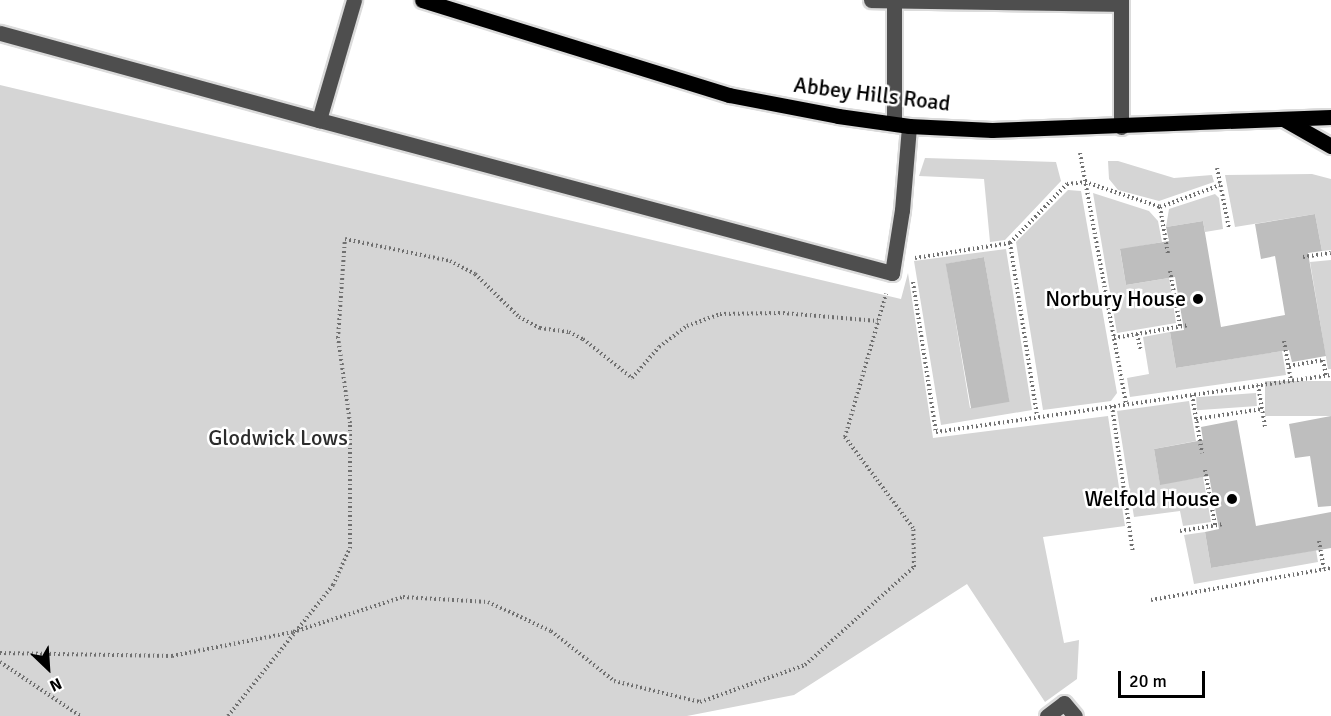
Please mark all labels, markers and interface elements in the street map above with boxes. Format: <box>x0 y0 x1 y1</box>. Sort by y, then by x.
street label: Abbey Hills Road <box>792 71 952 117</box>
place label: Norbury House <box>1045 286 1186 312</box>
marker: Norbury House <box>1191 292 1205 306</box>
park label: Glodwick Lows <box>208 425 348 451</box>
place label: Welfold House <box>1084 486 1220 512</box>
marker: Welfold House <box>1225 492 1239 506</box>
north arrow <box>18 638 78 698</box>
scale bar <box>1121 659 1208 697</box>
text: 20 m <box>1129 670 1167 692</box>
text: N <box>46 673 65 696</box>

